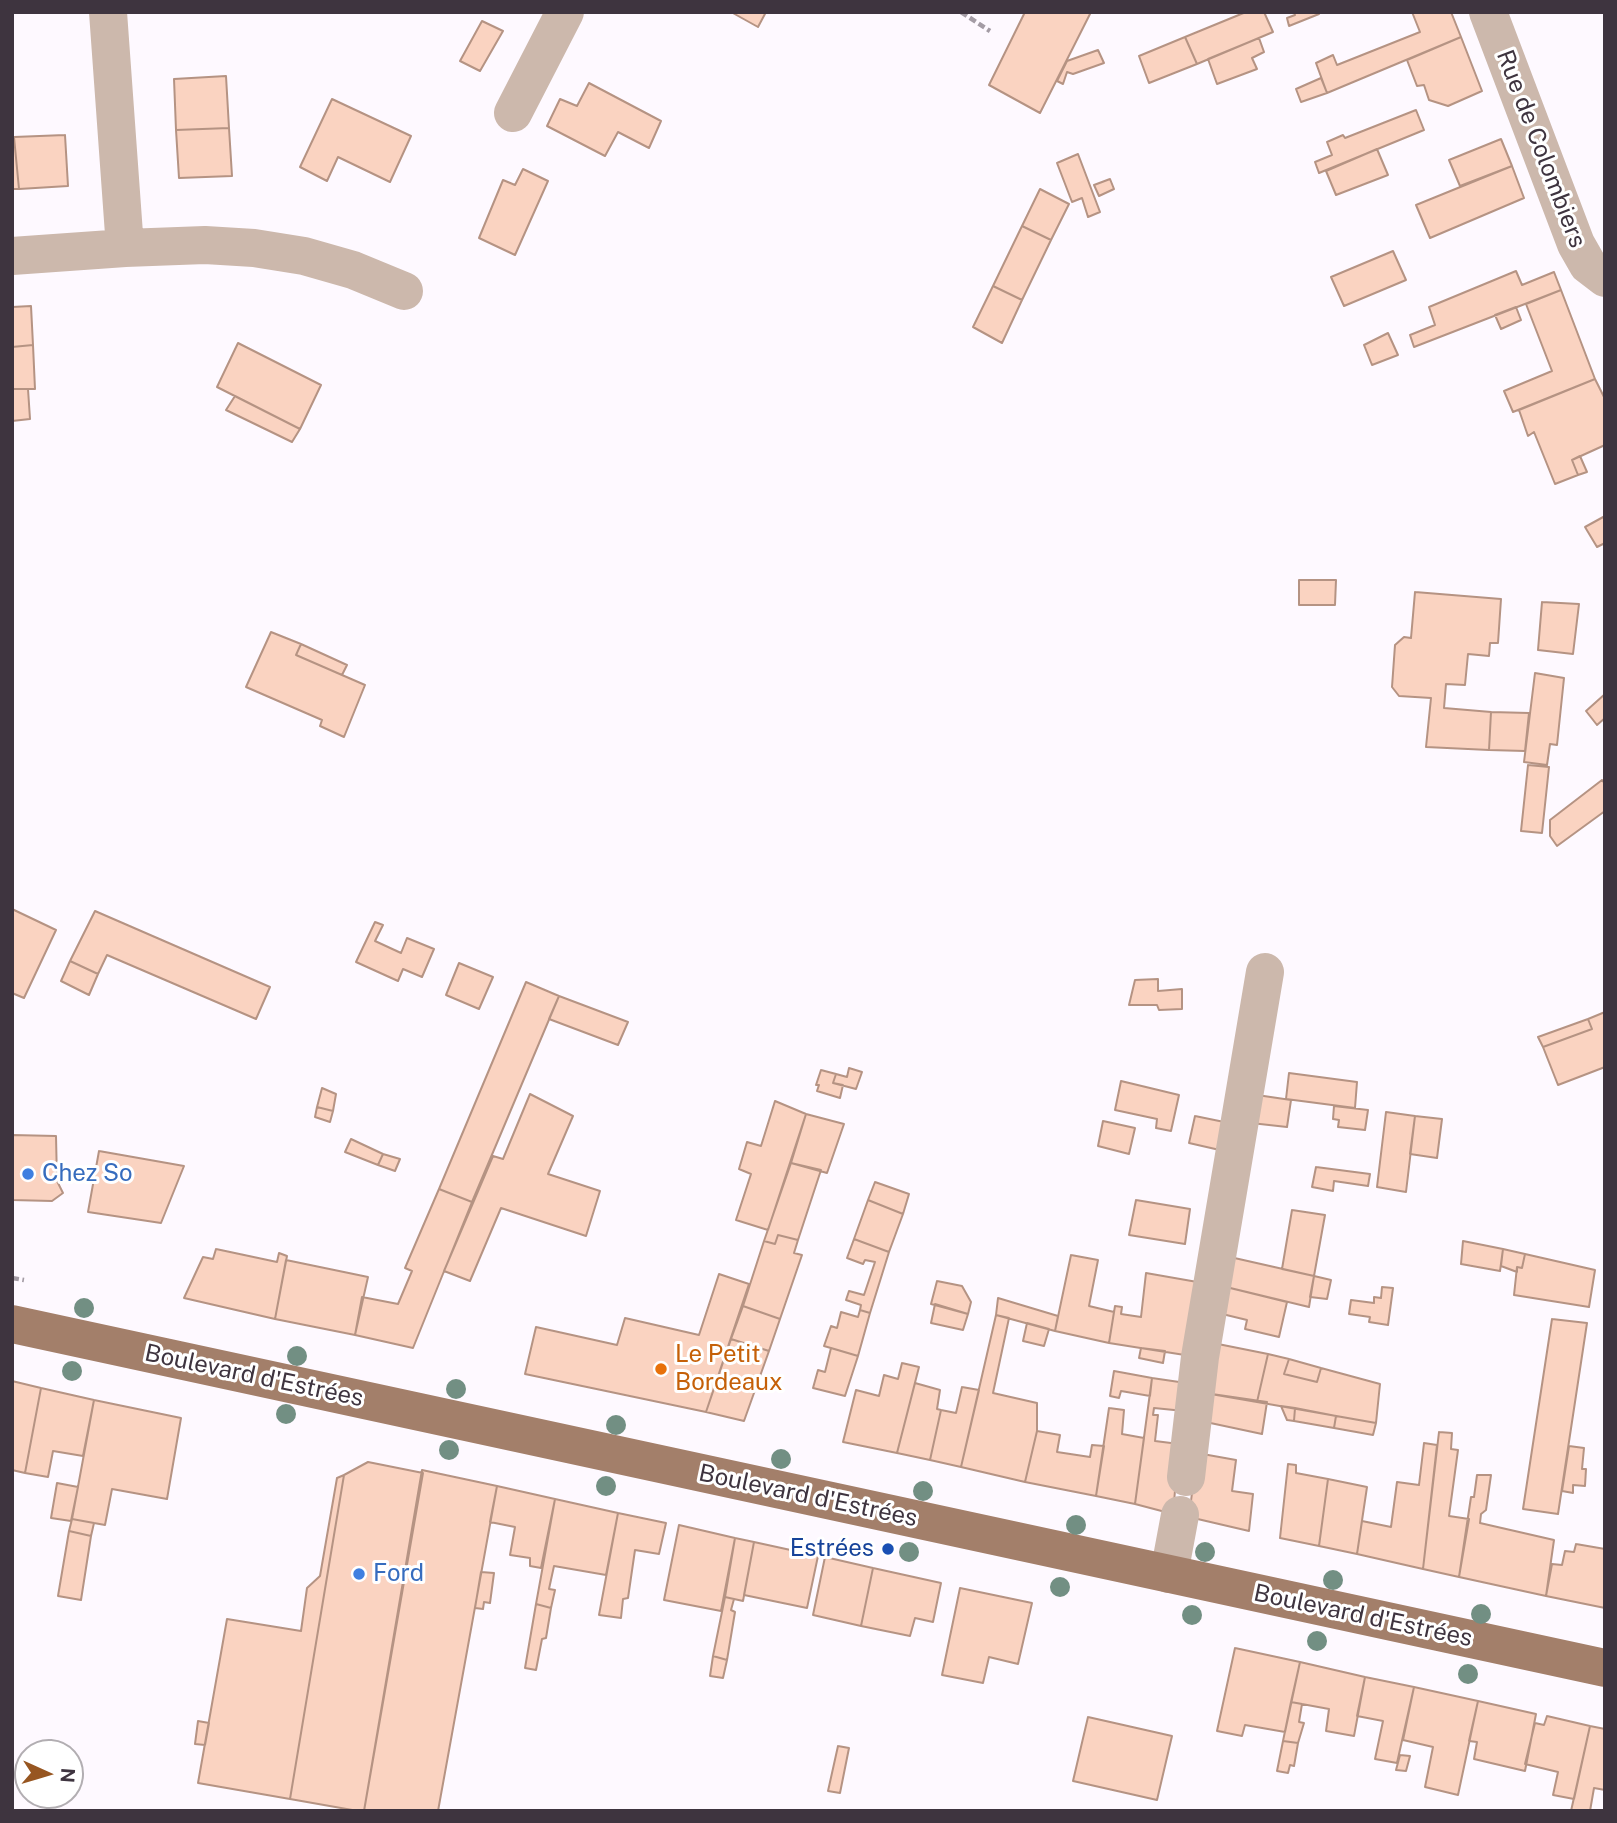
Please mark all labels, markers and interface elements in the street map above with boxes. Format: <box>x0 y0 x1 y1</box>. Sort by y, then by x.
street label: Rue de Colombiers <box>1490 46 1592 252</box>
place label: Chez So <box>42 1160 133 1188</box>
marker: Chez So <box>20 1166 36 1182</box>
street label: Boulevard d'Estrées <box>142 1339 366 1413</box>
place label: Le Petit Bordeaux <box>675 1341 782 1397</box>
marker: Le Petit Bordeaux <box>653 1361 669 1377</box>
street label: Boulevard d'Estrées <box>696 1459 920 1533</box>
place label: Estrées <box>790 1535 874 1563</box>
marker: Estrées <box>880 1541 896 1557</box>
place label: Ford <box>373 1560 424 1588</box>
marker: Ford <box>351 1566 367 1582</box>
street label: Boulevard d'Estrées <box>1251 1579 1475 1653</box>
north arrow <box>14 1739 84 1809</box>
text: N <box>56 1767 79 1783</box>

